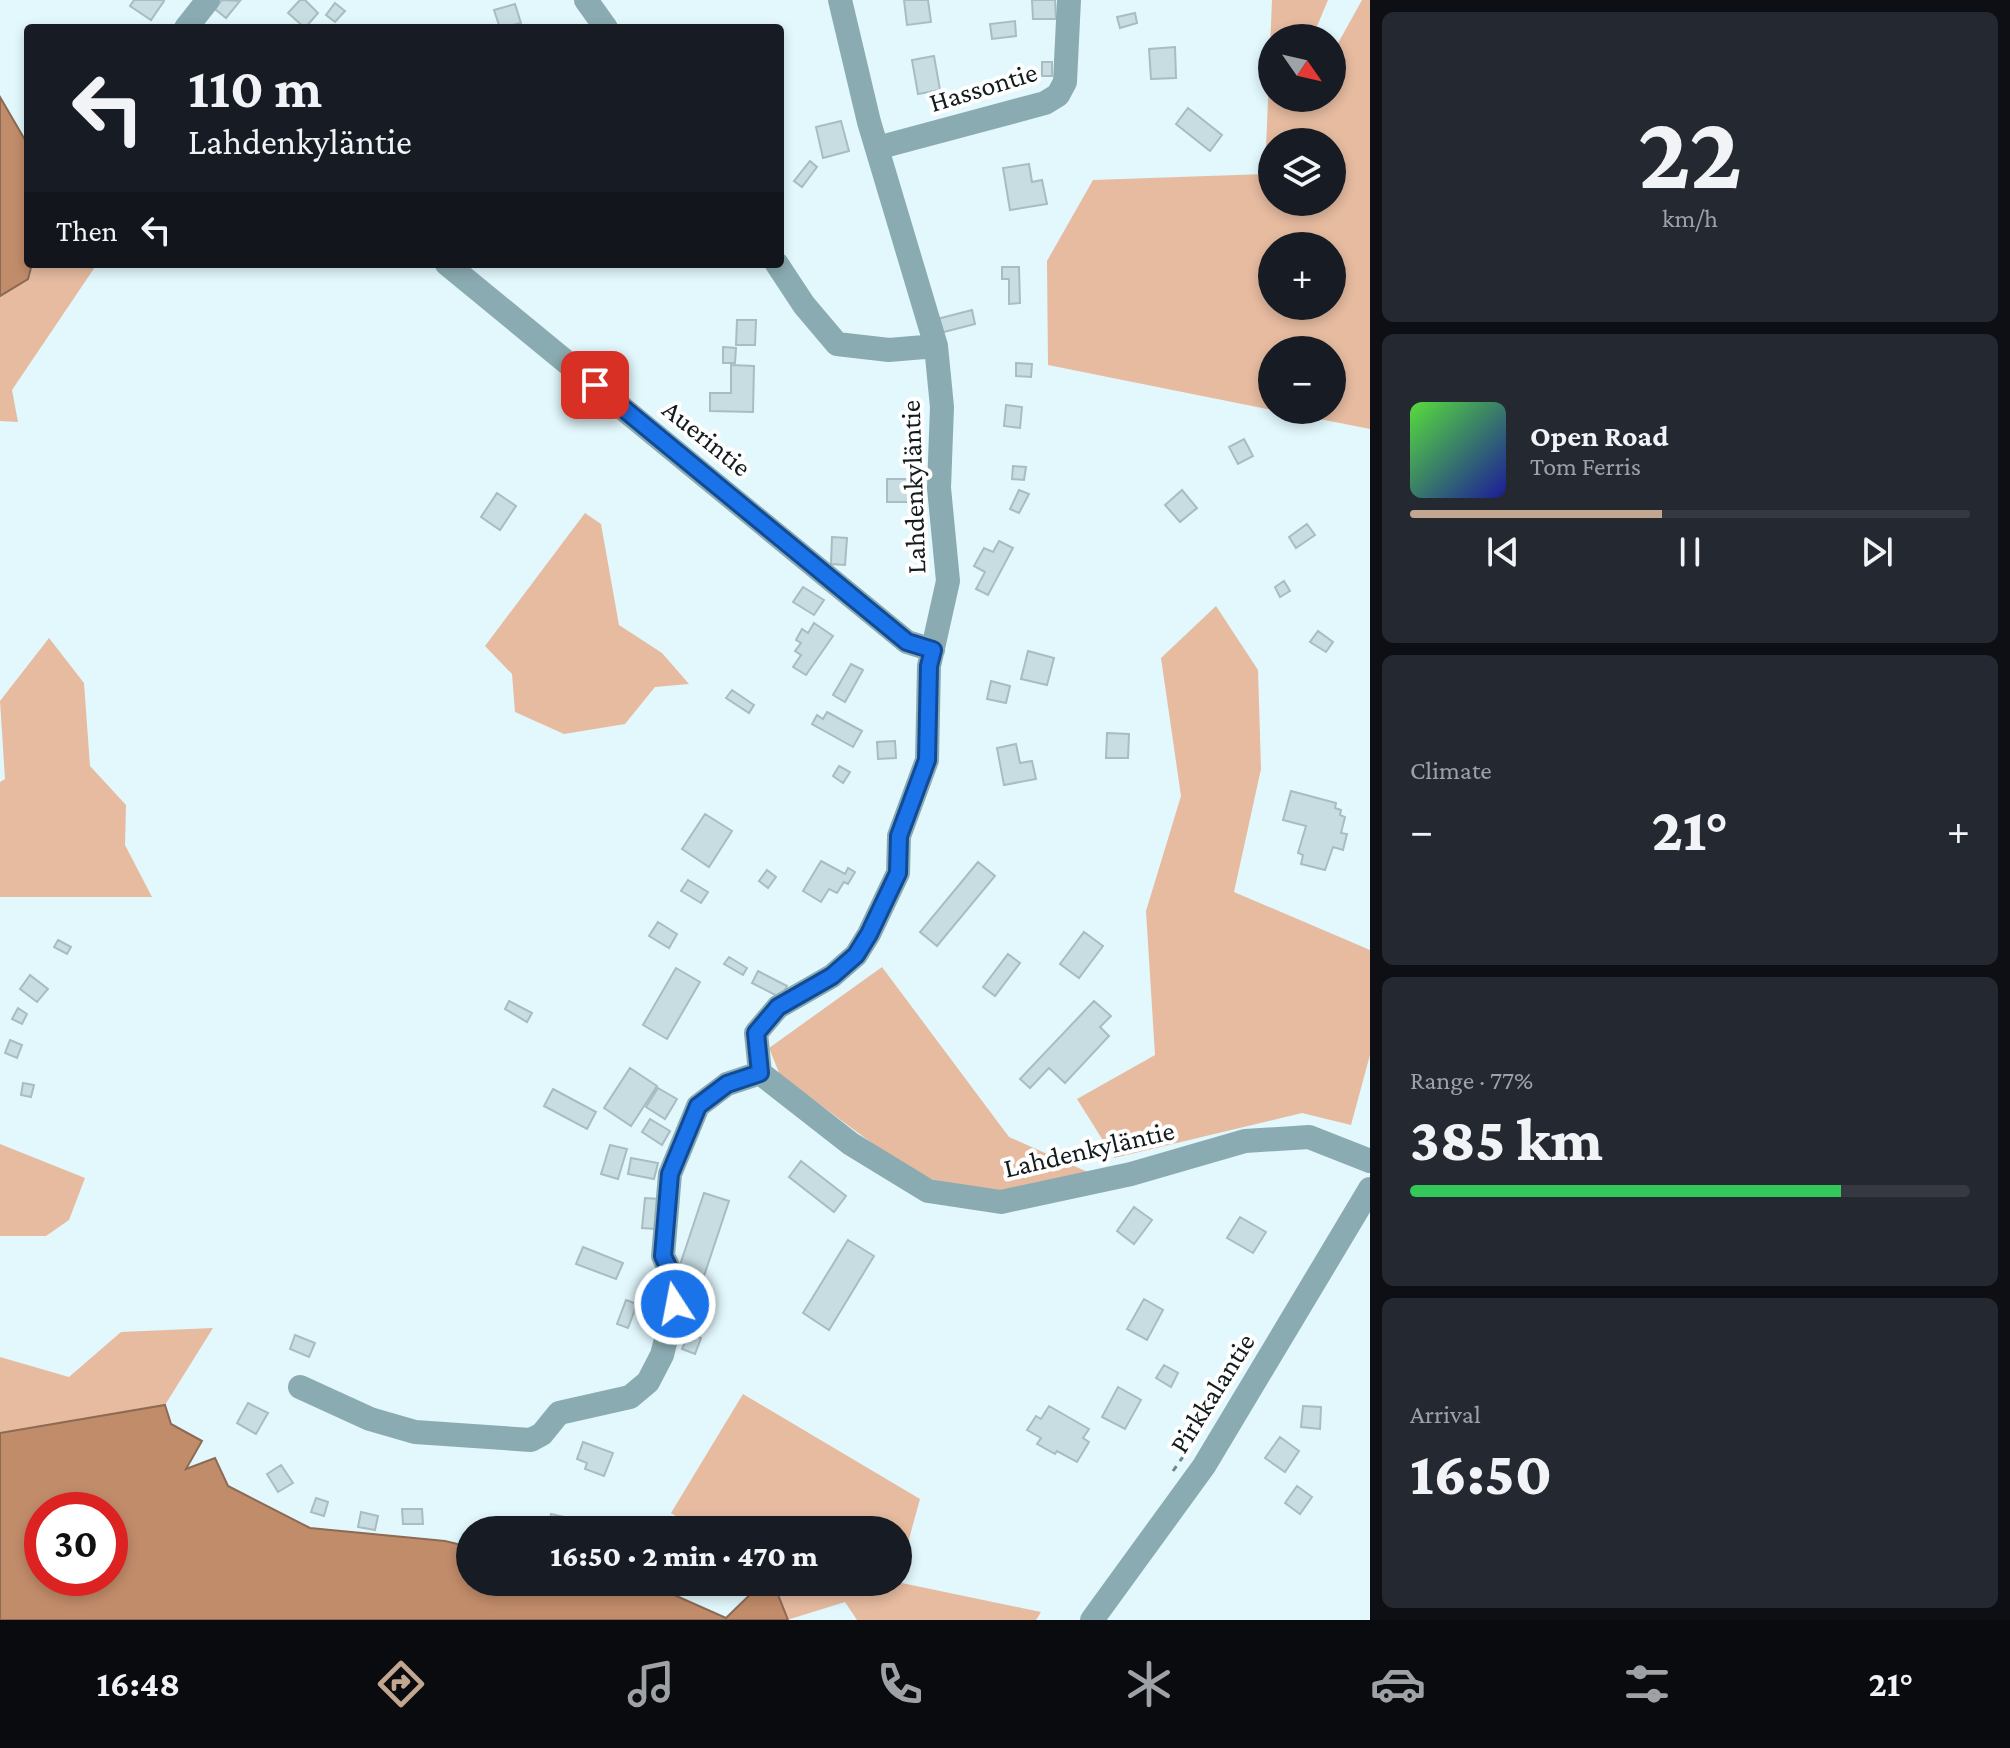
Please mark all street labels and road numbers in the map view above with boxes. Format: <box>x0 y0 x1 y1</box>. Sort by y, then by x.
street label: Hassontie <box>925 56 1041 118</box>
street label: Auerintie <box>657 393 757 483</box>
street label: Lahdenkyläntie <box>894 399 932 575</box>
street label: Lahdenkyläntie <box>1001 1114 1177 1184</box>
street label: Pirkkalantie <box>1163 1328 1261 1458</box>

